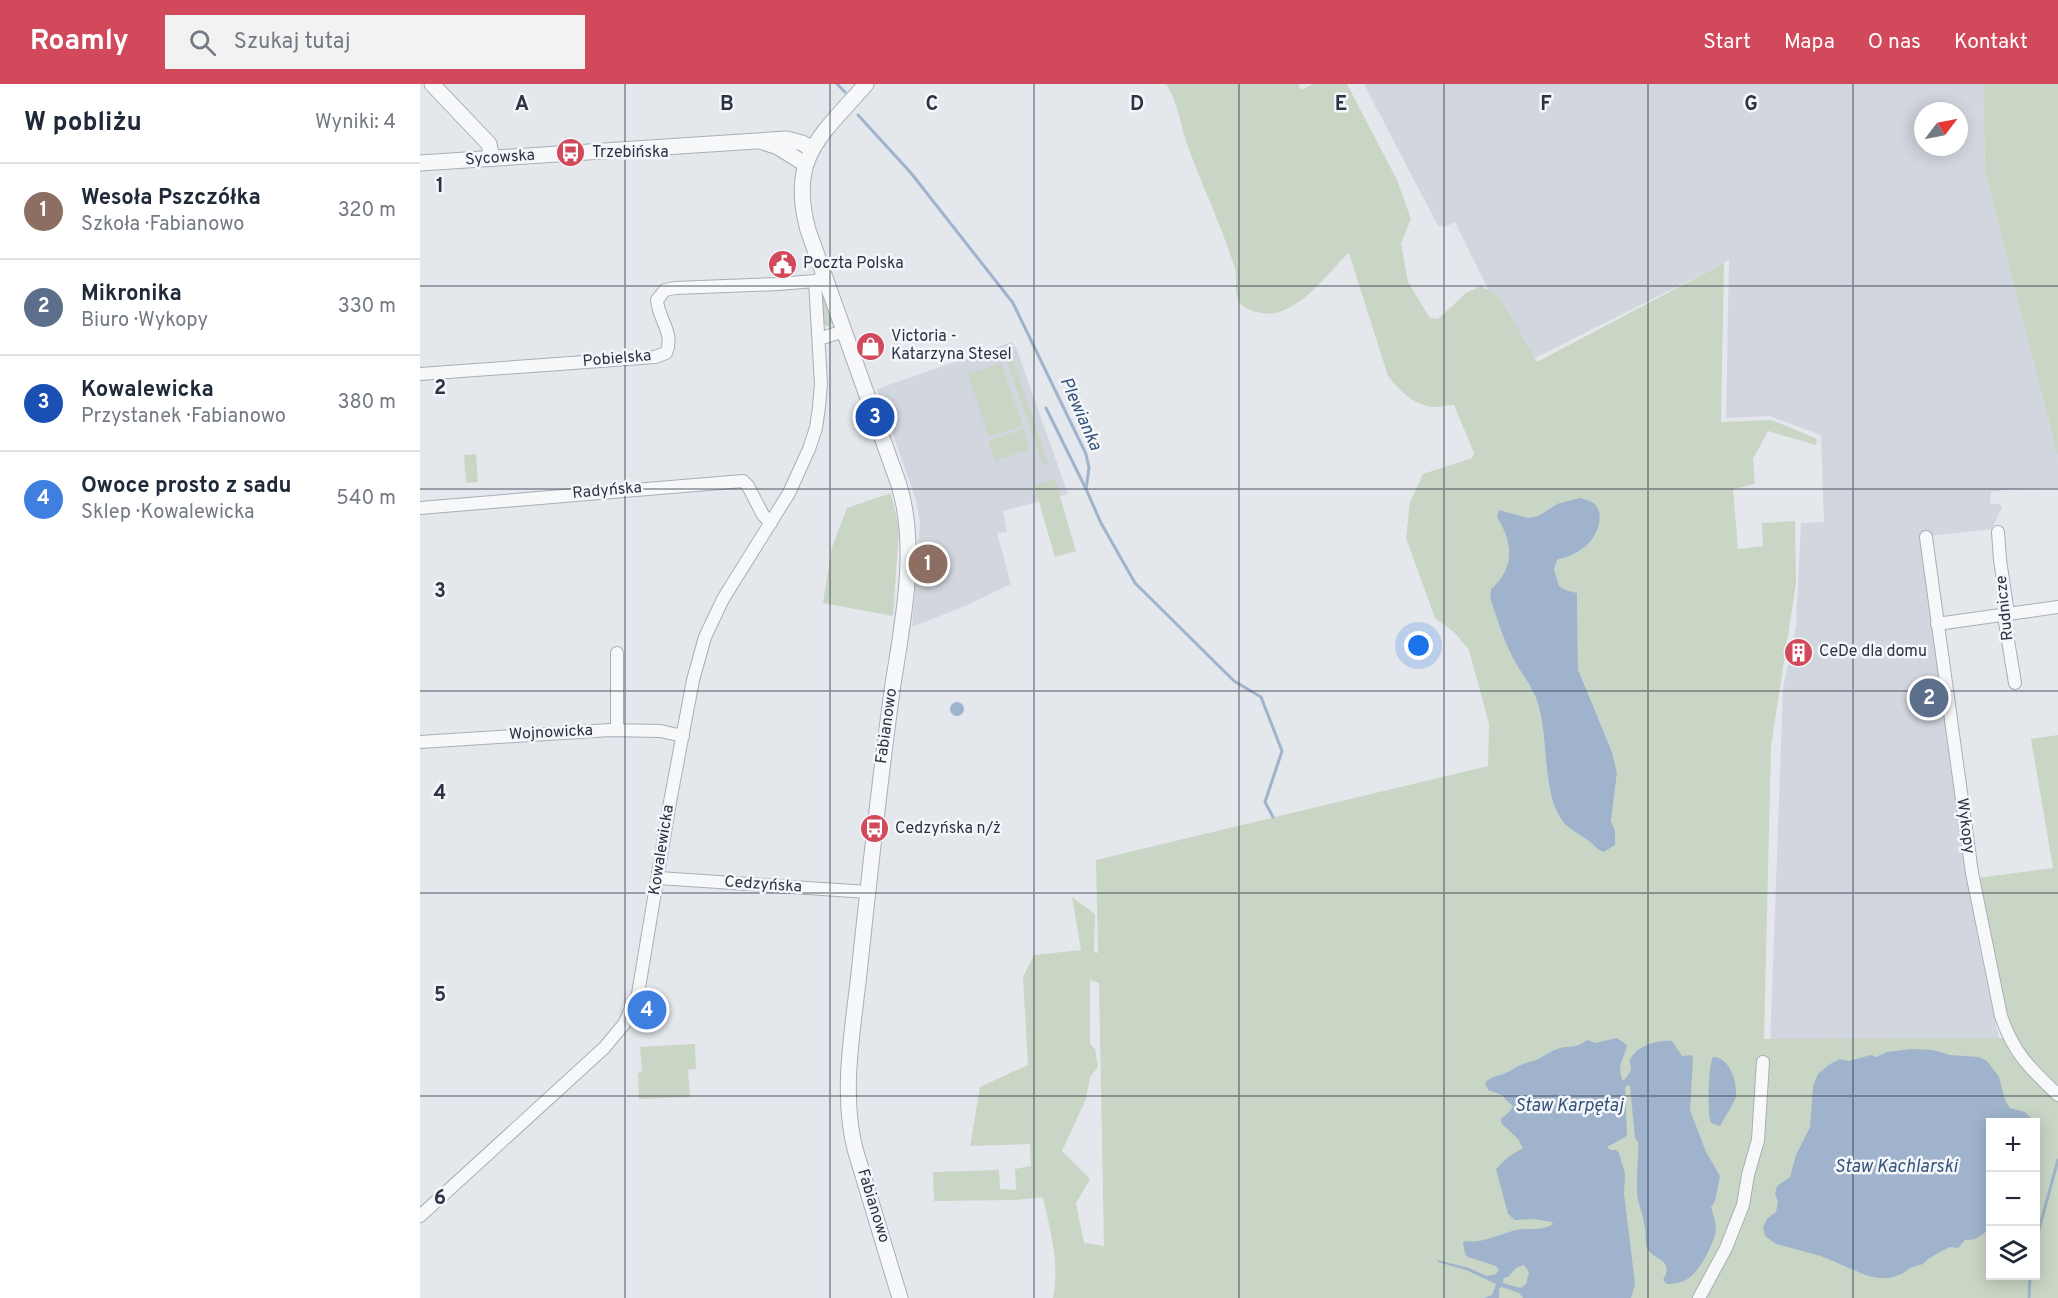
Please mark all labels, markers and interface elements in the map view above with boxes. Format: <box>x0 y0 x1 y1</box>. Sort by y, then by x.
search box <box>165 15 585 69</box>
text: Roamly <box>30 24 129 60</box>
icon: search <box>186 26 219 59</box>
text: Szukaj tutaj <box>234 29 351 56</box>
text: Start <box>1703 29 1751 56</box>
text: Mapa <box>1784 29 1835 56</box>
text: O nas <box>1868 29 1921 56</box>
text: Kontakt <box>1954 29 2028 56</box>
text: A <box>515 92 529 118</box>
text: B <box>720 92 734 118</box>
text: C <box>926 92 938 118</box>
text: D <box>1130 92 1144 118</box>
text: E <box>1335 92 1347 118</box>
text: F <box>1540 92 1552 118</box>
text: G <box>1744 92 1758 118</box>
north arrow <box>1914 102 1968 156</box>
text: W pobliżu <box>24 107 142 140</box>
text: Wyniki: 4 <box>315 110 396 136</box>
bus stop icon: Trzebińska <box>555 137 587 169</box>
place label: Trzebińska <box>592 143 669 163</box>
street label: Sycowska <box>464 146 536 170</box>
text: 1 <box>436 174 444 200</box>
text: Wesoła Pszczółka <box>81 185 261 212</box>
text: 1 <box>40 198 48 224</box>
text: 320 m <box>338 198 396 224</box>
text: Szkoła · Fabianowo <box>81 212 244 238</box>
public building icon: Poczta Polska <box>766 248 798 280</box>
place label: Poczta Polska <box>803 254 904 274</box>
text: Mikronika <box>81 281 182 308</box>
text: 2 <box>37 294 50 320</box>
text: 330 m <box>338 294 396 320</box>
text: Biuro · Wykopy <box>81 308 208 334</box>
place label: Victoria - Katarzyna Stesel <box>891 327 1012 365</box>
shop icon: Victoria - Katarzyna Stesel <box>854 330 886 362</box>
street label: Pobielska <box>582 346 652 372</box>
water label: Plewianka <box>1054 374 1107 455</box>
text: 2 <box>434 376 446 402</box>
text: Kowalewicka <box>81 377 214 404</box>
text: 3 <box>38 390 50 416</box>
text: 380 m <box>337 390 396 416</box>
pin: 3 <box>856 394 894 440</box>
text: Przystanek · Fabianowo <box>81 404 286 430</box>
text: Owoce prosto z sadu <box>81 473 292 500</box>
street label: Radyńska <box>571 478 643 504</box>
text: 4 <box>37 486 50 512</box>
text: 540 m <box>336 486 396 512</box>
text: Sklep · Kowalewicka <box>81 500 255 526</box>
pin: 1 <box>908 542 948 586</box>
street label: Rudnicze <box>1992 574 2018 642</box>
text: 3 <box>434 579 446 605</box>
your location <box>1404 631 1433 660</box>
building icon: CeDe dla domu <box>1782 636 1814 668</box>
place label: CeDe dla domu <box>1819 642 1927 662</box>
pin: 2 <box>1910 676 1948 720</box>
street label: Fabianowo <box>872 687 902 765</box>
street label: Wojnowicka <box>508 721 594 745</box>
text: 4 <box>434 781 446 807</box>
street label: Wykopy <box>1951 797 1979 855</box>
street label: Kowalewicka <box>645 803 679 897</box>
bus stop icon: Cedzyńska n/ż <box>858 813 890 845</box>
place label: Cedzyńska n/ż <box>895 819 1001 839</box>
street label: Cedzyńska <box>723 872 803 898</box>
text: 5 <box>434 983 446 1009</box>
pin: 4 <box>628 988 666 1032</box>
water label: Staw Karpętaj <box>1515 1095 1625 1118</box>
map controls <box>1986 1118 2040 1280</box>
button: + <box>1986 1118 2040 1172</box>
water label: Staw Kachlarski <box>1835 1156 1959 1179</box>
street label: Fabianowo <box>852 1167 894 1245</box>
button: − <box>1986 1172 2040 1226</box>
text: 6 <box>434 1186 446 1212</box>
button: layers <box>1986 1226 2040 1280</box>

